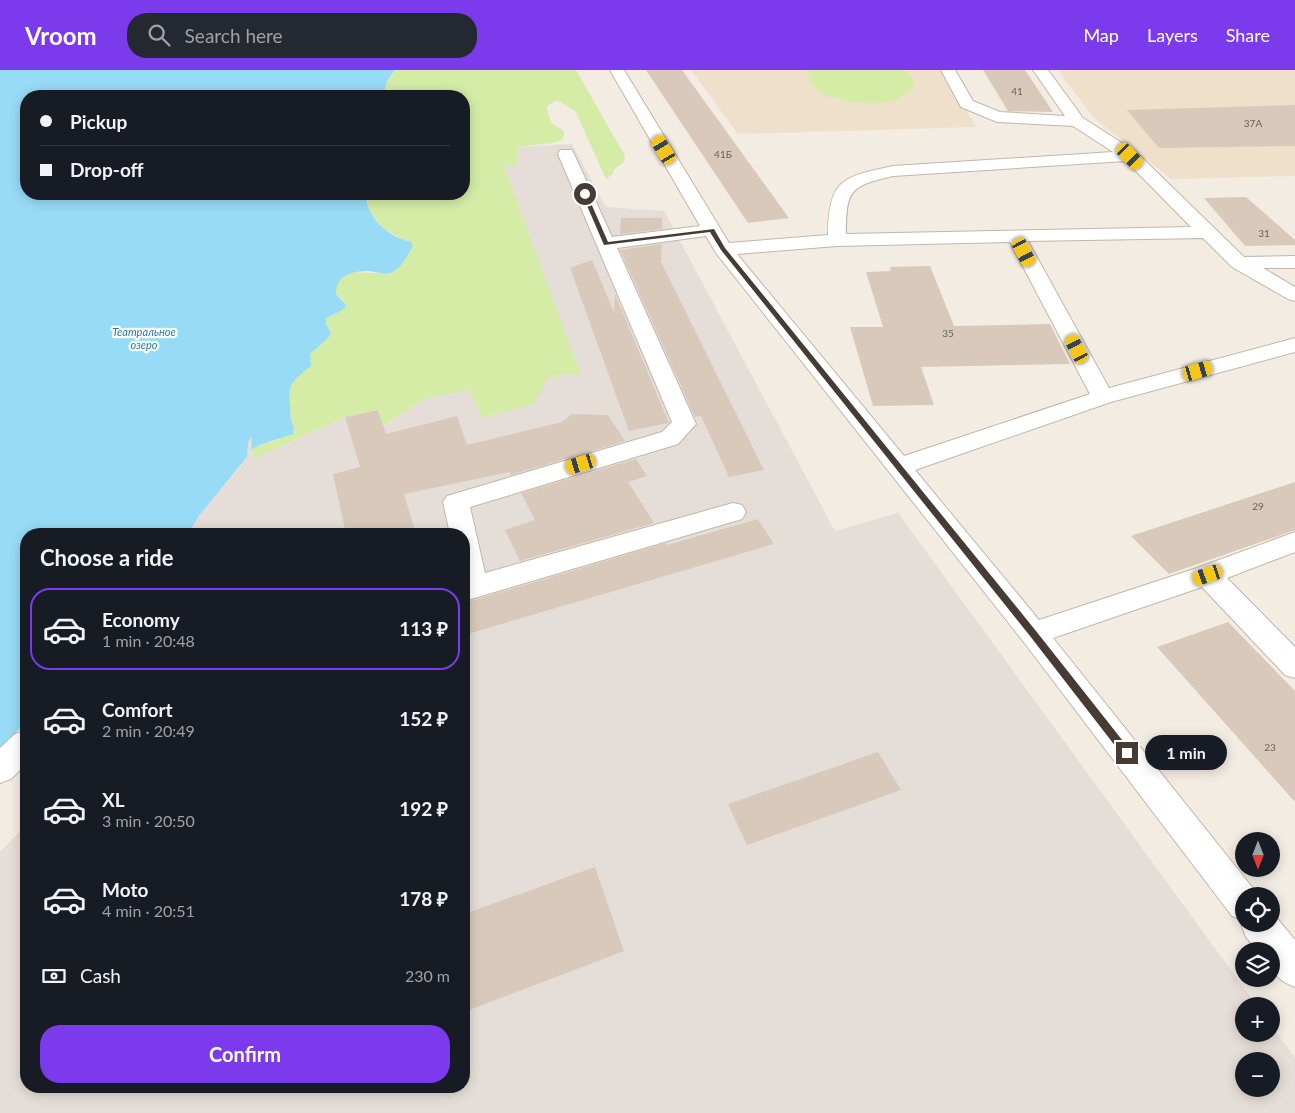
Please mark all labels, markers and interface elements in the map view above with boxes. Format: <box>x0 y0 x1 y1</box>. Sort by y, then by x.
search box <box>127 13 477 58</box>
text: Vroom <box>25 21 97 50</box>
icon: search <box>145 21 173 49</box>
text: Search here <box>185 24 283 47</box>
text: Map <box>1083 24 1119 46</box>
text: Layers <box>1147 24 1198 46</box>
text: Share <box>1226 24 1270 46</box>
house number: 41 <box>1011 85 1023 97</box>
text: Pickup <box>70 110 127 133</box>
house number: 37А <box>1244 117 1262 129</box>
car <box>649 133 678 167</box>
car <box>1114 140 1145 172</box>
house number: 41Б <box>714 148 732 160</box>
text: Drop-off <box>70 158 144 181</box>
route start <box>574 183 596 205</box>
house number: 31 <box>1258 227 1270 239</box>
car <box>1010 235 1037 269</box>
water label: Театральное озеро <box>112 325 176 351</box>
house number: 35 <box>942 327 954 339</box>
car <box>1063 332 1090 366</box>
car <box>1181 360 1214 382</box>
car <box>564 452 597 476</box>
house number: 29 <box>1252 500 1264 512</box>
text: Choose a ride <box>40 544 174 571</box>
car <box>1191 563 1224 587</box>
icon: car <box>42 607 87 652</box>
text: Economy <box>102 608 180 631</box>
text: 113 ₽ <box>399 617 448 640</box>
text: 1 min · 20:48 <box>102 631 195 650</box>
icon: car <box>42 697 87 742</box>
text: Comfort <box>102 698 173 721</box>
text: 152 ₽ <box>399 707 448 730</box>
text: 2 min · 20:49 <box>102 721 195 740</box>
callout: 1 min <box>1144 736 1227 770</box>
house number: 23 <box>1264 741 1276 753</box>
route end <box>1116 742 1138 764</box>
text: 1 min <box>1166 743 1206 762</box>
icon: car <box>42 787 87 832</box>
text: XL <box>102 788 125 811</box>
text: 192 ₽ <box>399 797 448 820</box>
text: 3 min · 20:50 <box>102 811 195 830</box>
north arrow <box>1235 832 1280 878</box>
map controls <box>1235 832 1280 1097</box>
icon: car <box>42 877 87 922</box>
text: Moto <box>102 878 148 901</box>
text: 178 ₽ <box>399 887 448 910</box>
button: locate <box>1235 887 1280 932</box>
text: 4 min · 20:51 <box>102 901 195 920</box>
button: layers <box>1235 942 1280 987</box>
icon: cash <box>40 962 68 990</box>
text: Cash <box>80 964 121 987</box>
text: 230 m <box>405 966 450 985</box>
button: + <box>1235 997 1280 1042</box>
button: Confirm <box>40 1025 450 1083</box>
button: − <box>1235 1052 1280 1097</box>

